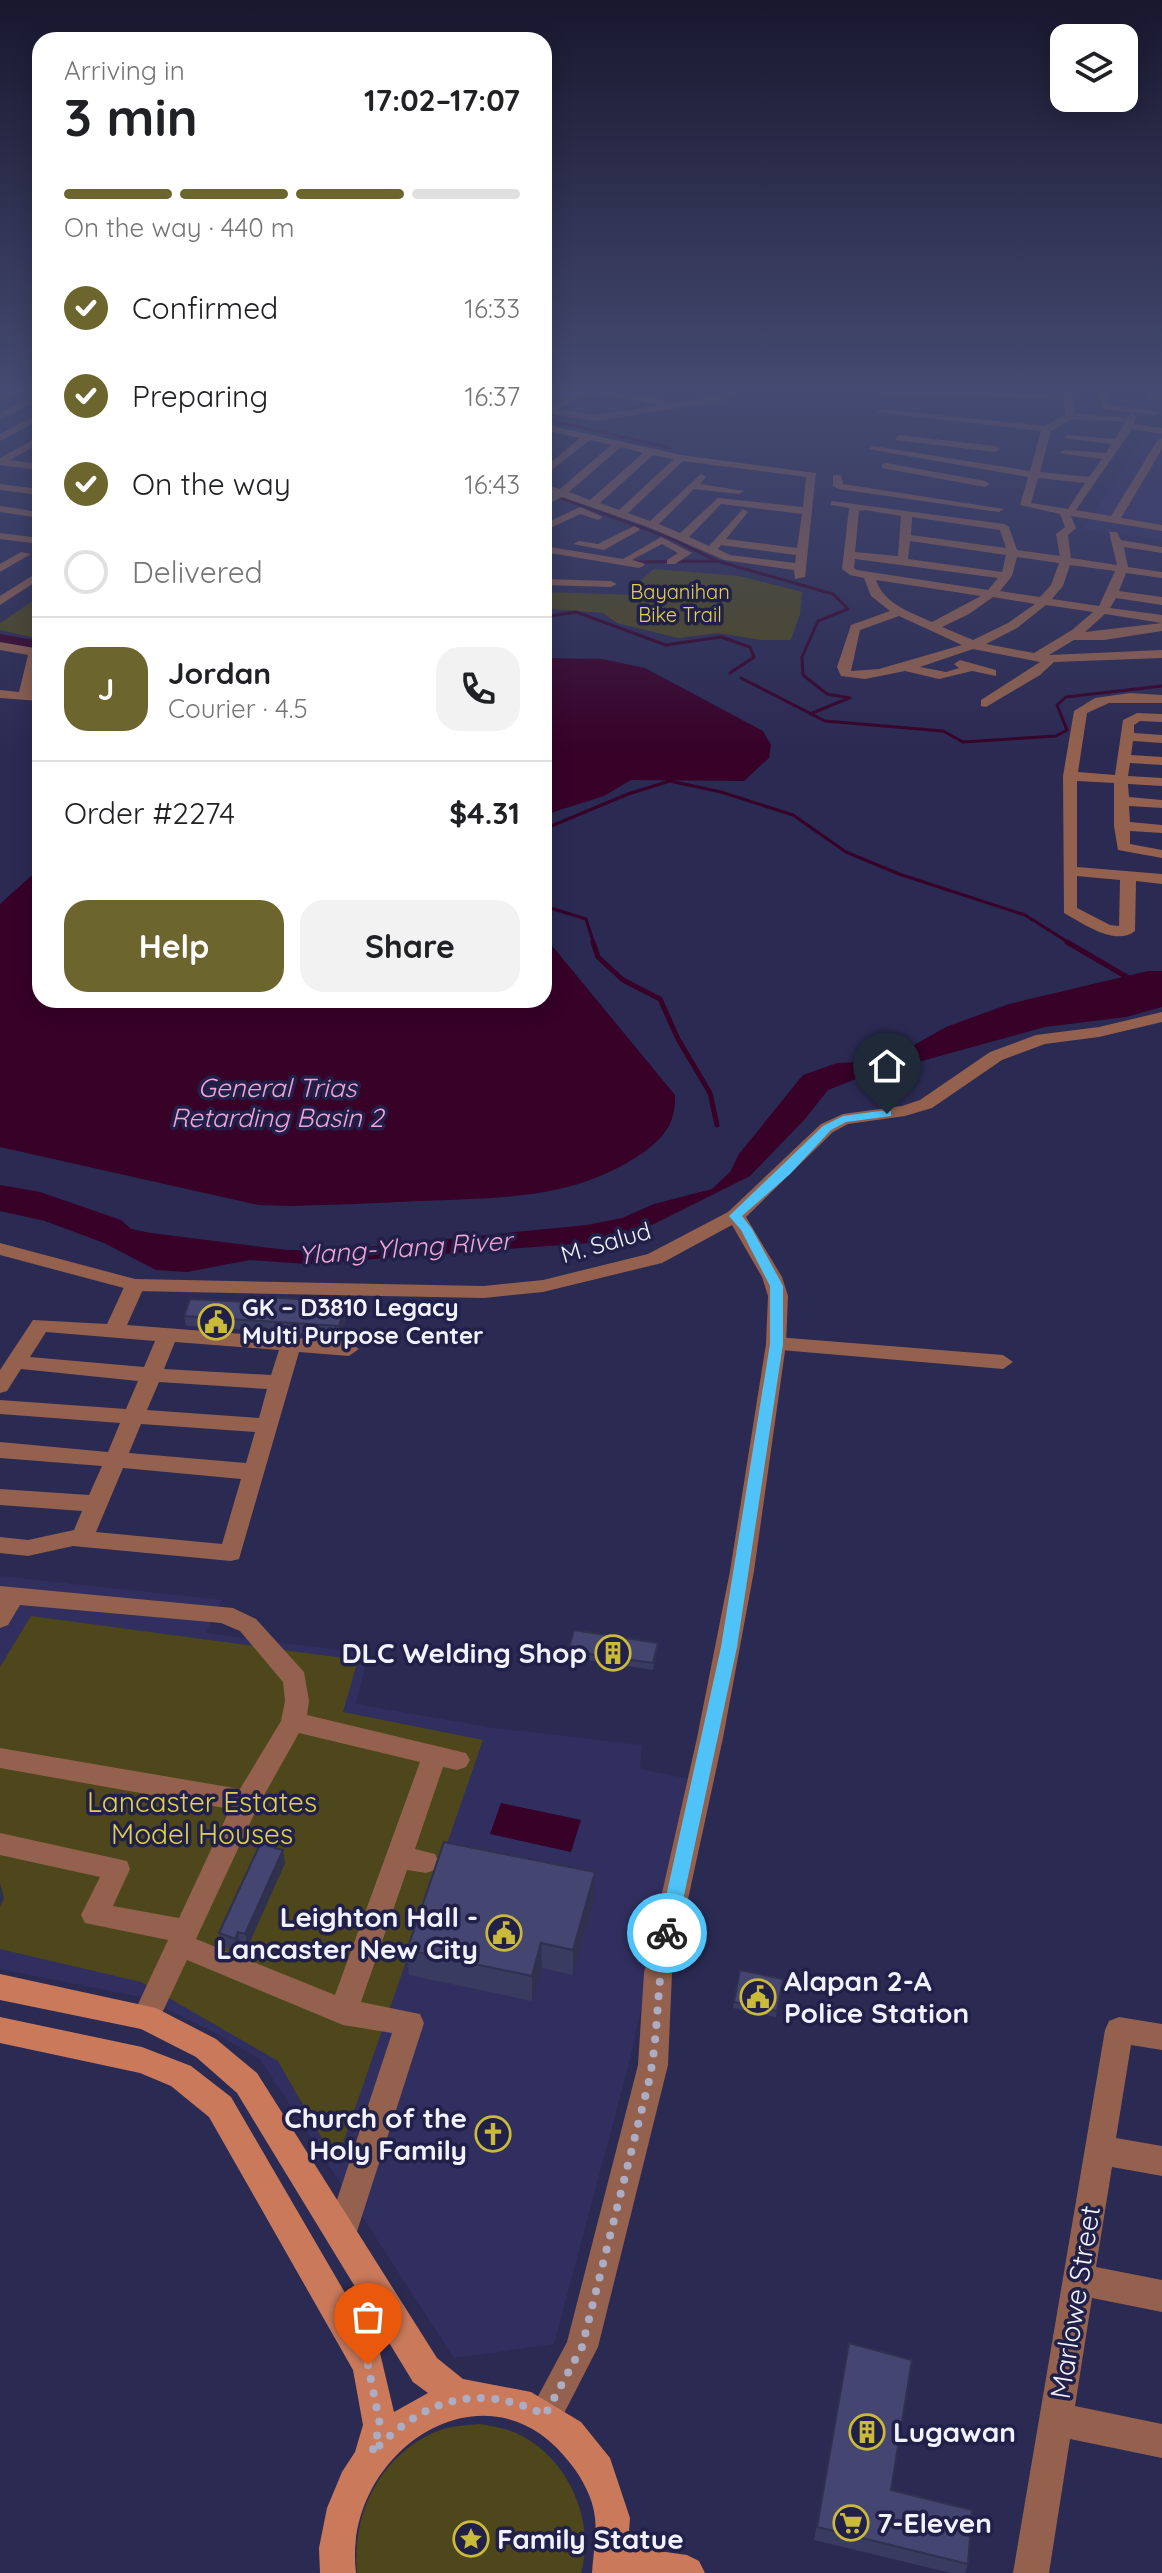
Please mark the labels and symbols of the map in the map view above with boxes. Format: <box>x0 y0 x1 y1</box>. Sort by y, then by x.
park label: Bayanihan Bike Trail <box>630 579 730 627</box>
pin <box>853 1032 921 1114</box>
water label: General Trias Retarding Basin 2 <box>171 1071 386 1134</box>
street label: M. Salud <box>557 1215 654 1269</box>
water label: Ylang-Ylang River <box>297 1223 516 1271</box>
place label: GK – D3810 Legacy Multi Purpose Center <box>242 1292 484 1350</box>
public building icon: GK – D3810 Legacy Multi Purpose Center <box>197 1303 235 1341</box>
building icon: DLC Welding Shop <box>594 1634 632 1672</box>
place label: DLC Welding Shop <box>342 1635 587 1670</box>
park label: Lancaster Estates Model Houses <box>87 1784 317 1851</box>
courier <box>627 1893 707 1973</box>
place label: Leighton Hall - Lancaster New City <box>216 1899 478 1966</box>
public building icon: Leighton Hall - Lancaster New City <box>485 1914 523 1952</box>
place label: Alapan 2-A Police Station <box>784 1963 969 2030</box>
public building icon: Alapan 2-A Police Station <box>739 1978 777 2016</box>
place label: Church of the Holy Family <box>284 2100 467 2167</box>
church icon: Church of the Holy Family <box>474 2115 512 2153</box>
street label: Marlowe Street <box>1042 2203 1107 2401</box>
pin <box>334 2283 402 2365</box>
building icon: Lugawan <box>848 2413 886 2451</box>
place label: Lugawan <box>893 2414 1016 2449</box>
supermarket icon: 7-Eleven <box>832 2504 870 2542</box>
place label: 7-Eleven <box>877 2505 992 2540</box>
place icon: Family Statue <box>452 2520 490 2558</box>
place label: Family Statue <box>497 2521 684 2556</box>

